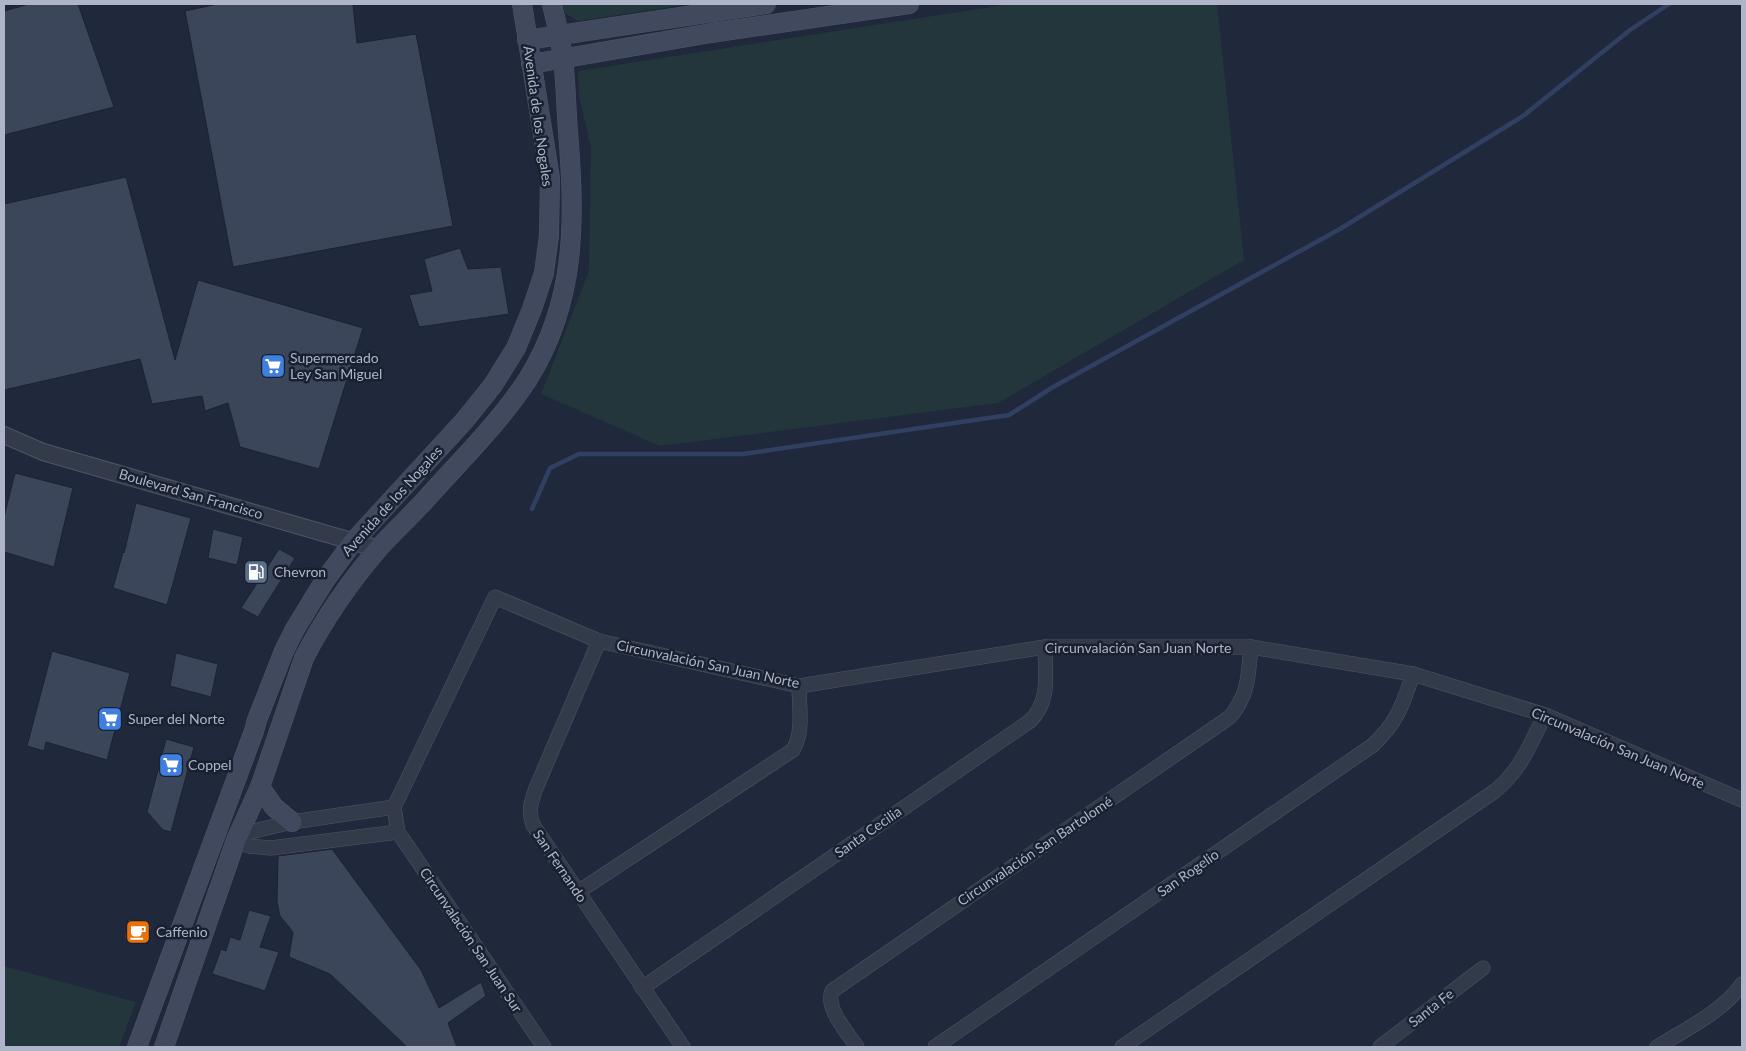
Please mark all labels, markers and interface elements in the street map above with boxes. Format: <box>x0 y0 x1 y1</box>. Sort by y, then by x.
street label: Avenida de los Nogales <box>520 44 557 187</box>
place label: Supermercado Ley San Miguel <box>290 349 382 382</box>
supermarket icon: Supermercado Ley San Miguel <box>260 353 286 379</box>
street label: Avenida de los Nogales <box>338 442 445 559</box>
street label: Boulevard San Francisco <box>117 465 265 522</box>
fuel station icon: Chevron <box>243 559 269 585</box>
place label: Chevron <box>274 563 326 580</box>
street label: Circunvalación San Juan Norte <box>615 636 801 691</box>
street label: Circunvalación San Juan Norte <box>1045 639 1231 656</box>
street label: Circunvalación San Juan Norte <box>1529 703 1707 792</box>
supermarket icon: Super del Norte <box>97 706 123 732</box>
place label: Super del Norte <box>128 710 225 727</box>
supermarket icon: Coppel <box>158 752 184 778</box>
place label: Coppel <box>188 756 232 773</box>
street label: Circunvalación San Bartolomé <box>954 792 1115 909</box>
street label: Santa Cecilia <box>831 802 905 861</box>
street label: San Fernando <box>530 826 591 905</box>
street label: San Rogelio <box>1154 845 1222 900</box>
street label: Circunvalación San Juan Sur <box>417 864 526 1015</box>
cafe icon: Caffenio <box>125 919 151 945</box>
place label: Caffenio <box>156 923 208 940</box>
street label: Santa Fe <box>1405 985 1457 1030</box>

